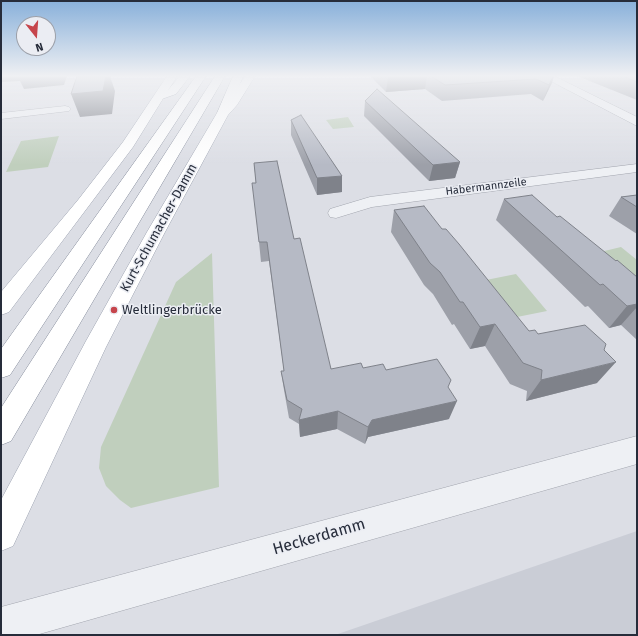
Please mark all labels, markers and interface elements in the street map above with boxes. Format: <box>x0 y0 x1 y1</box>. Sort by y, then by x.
north arrow <box>16 16 56 56</box>
text: N <box>34 40 45 54</box>
street label: Kurt-Schumacher-Damm <box>117 161 201 295</box>
street label: Habermannzeile <box>445 175 527 199</box>
place label: Weltlingerbrücke <box>122 302 222 318</box>
marker: Weltlingerbrücke <box>109 305 119 315</box>
street label: Heckerdamm <box>270 515 368 559</box>

